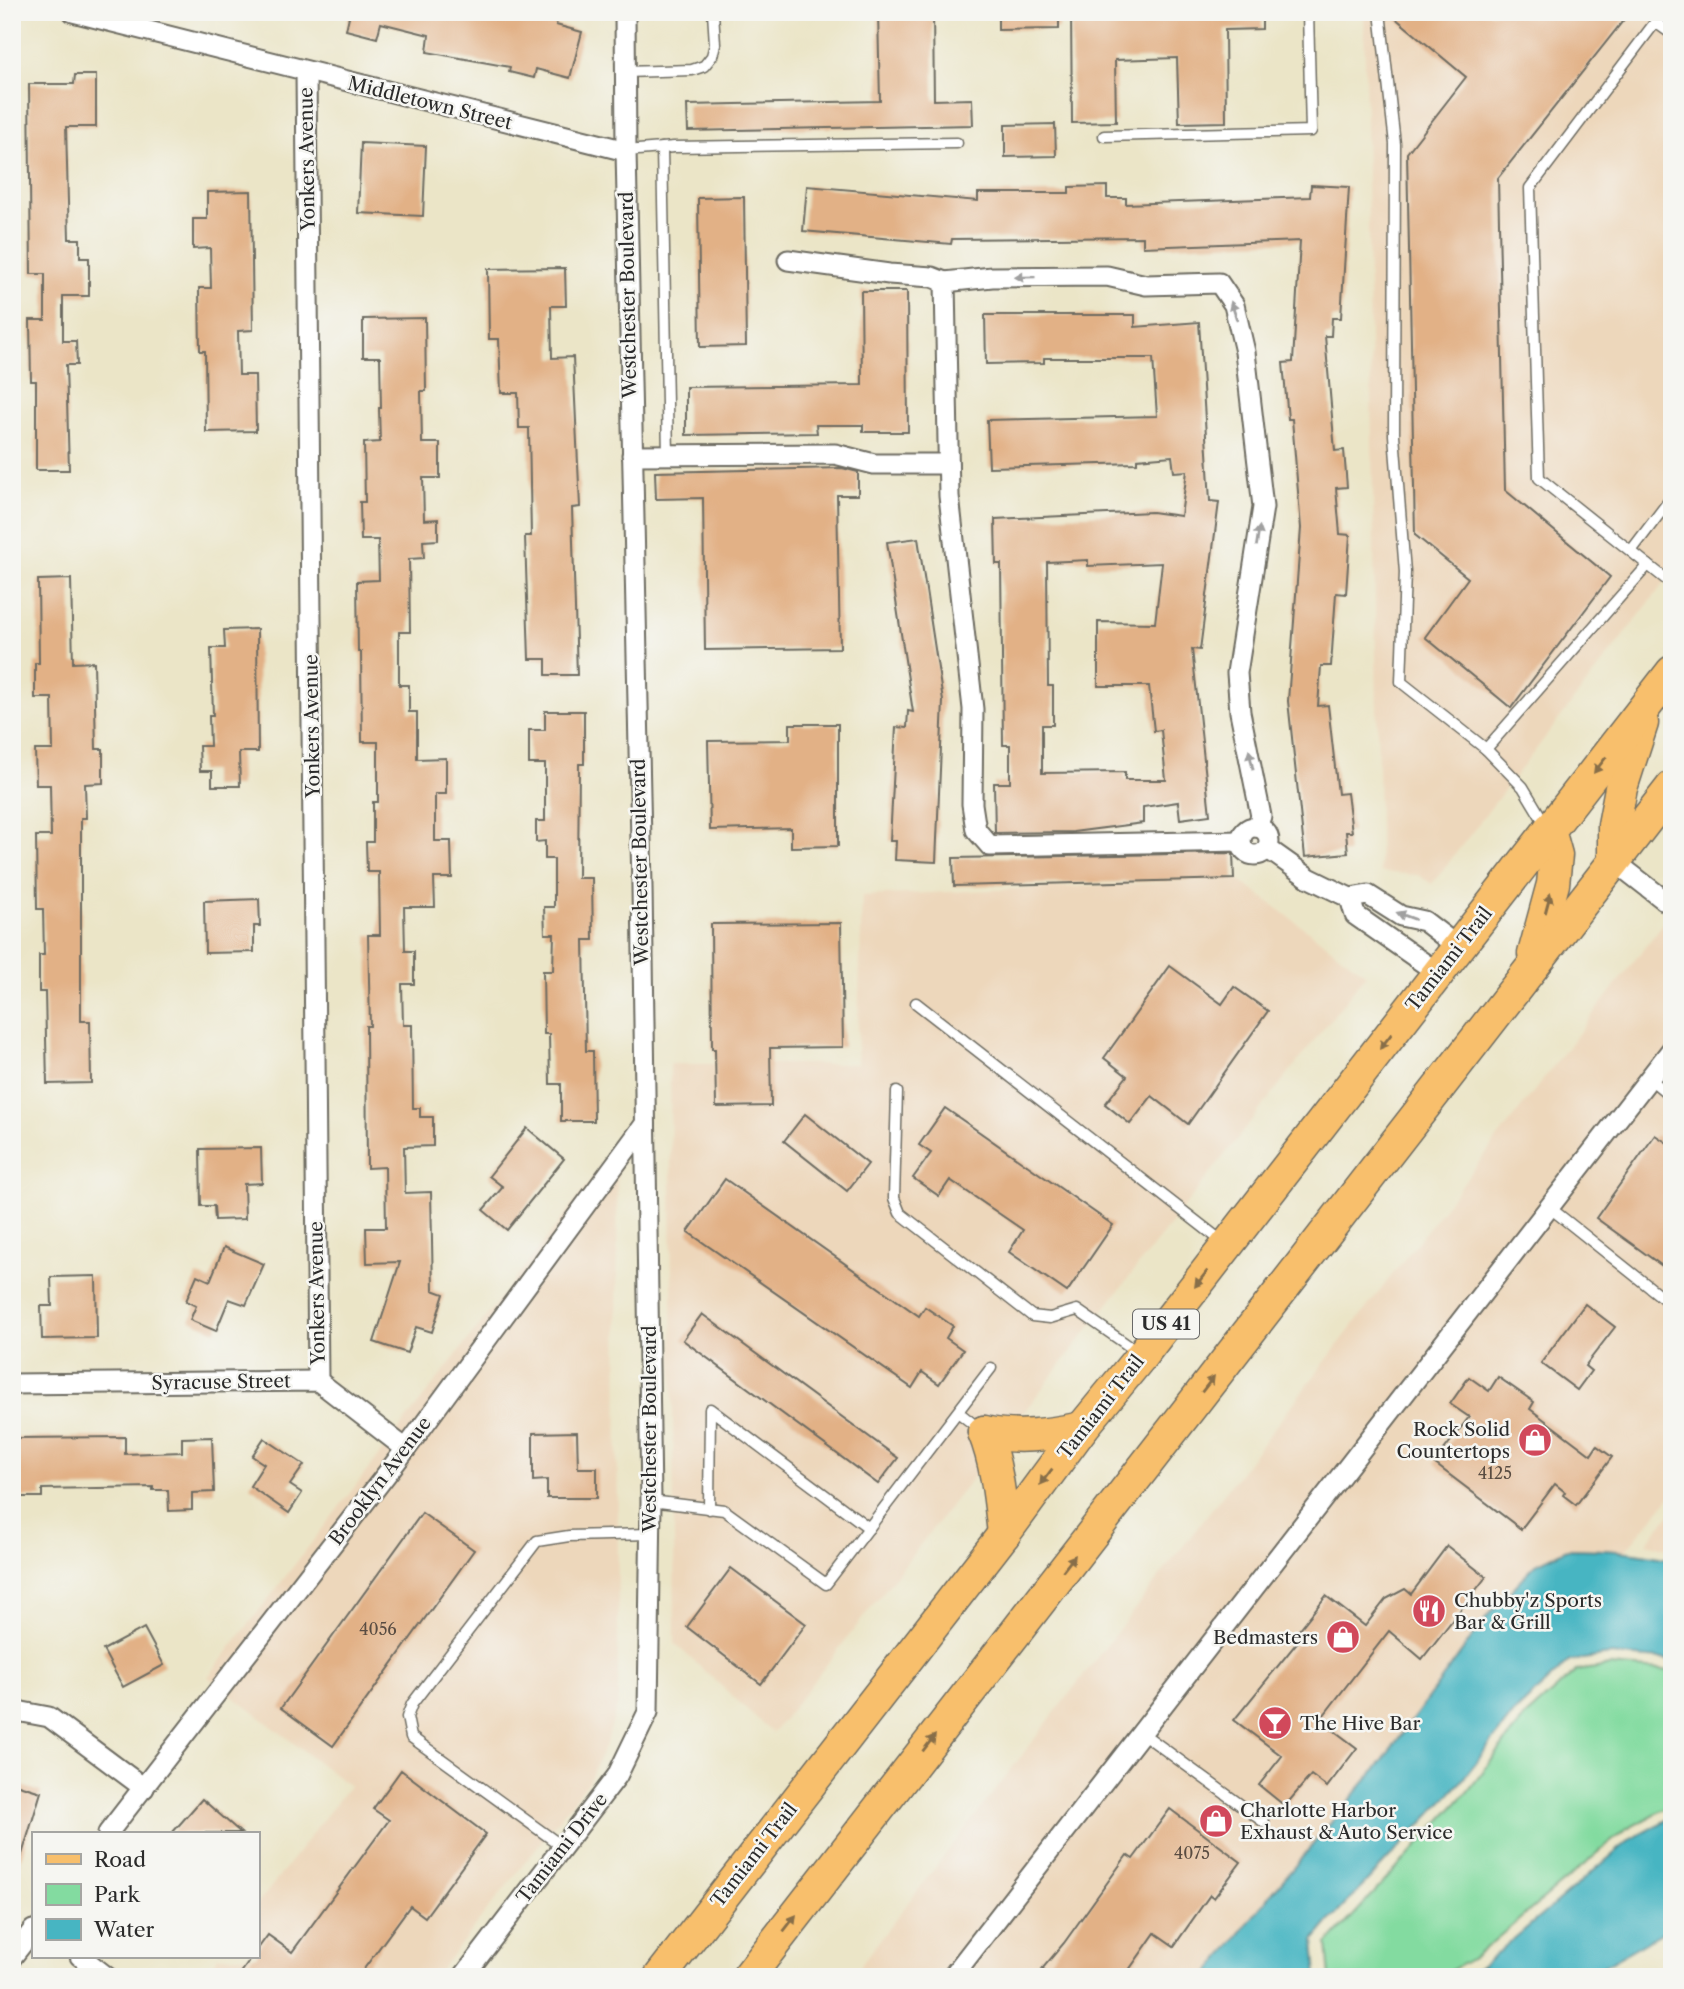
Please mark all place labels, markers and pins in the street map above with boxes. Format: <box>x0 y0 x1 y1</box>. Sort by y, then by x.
place label: Rock Solid Countertops <box>1396 1418 1510 1463</box>
shop icon: Rock Solid Countertops <box>1516 1421 1554 1459</box>
place label: Chubby'z Sports Bar & Grill <box>1454 1589 1602 1634</box>
restaurant icon: Chubby'z Sports Bar & Grill <box>1410 1592 1448 1630</box>
shop icon: Bedmasters <box>1324 1618 1362 1656</box>
place label: Bedmasters <box>1213 1626 1318 1649</box>
bar icon: The Hive Bar <box>1256 1704 1294 1742</box>
place label: The Hive Bar <box>1300 1712 1420 1735</box>
place label: Charlotte Harbor Exhaust & Auto Service <box>1240 1799 1453 1844</box>
shop icon: Charlotte Harbor Exhaust & Auto Service <box>1197 1802 1235 1840</box>

